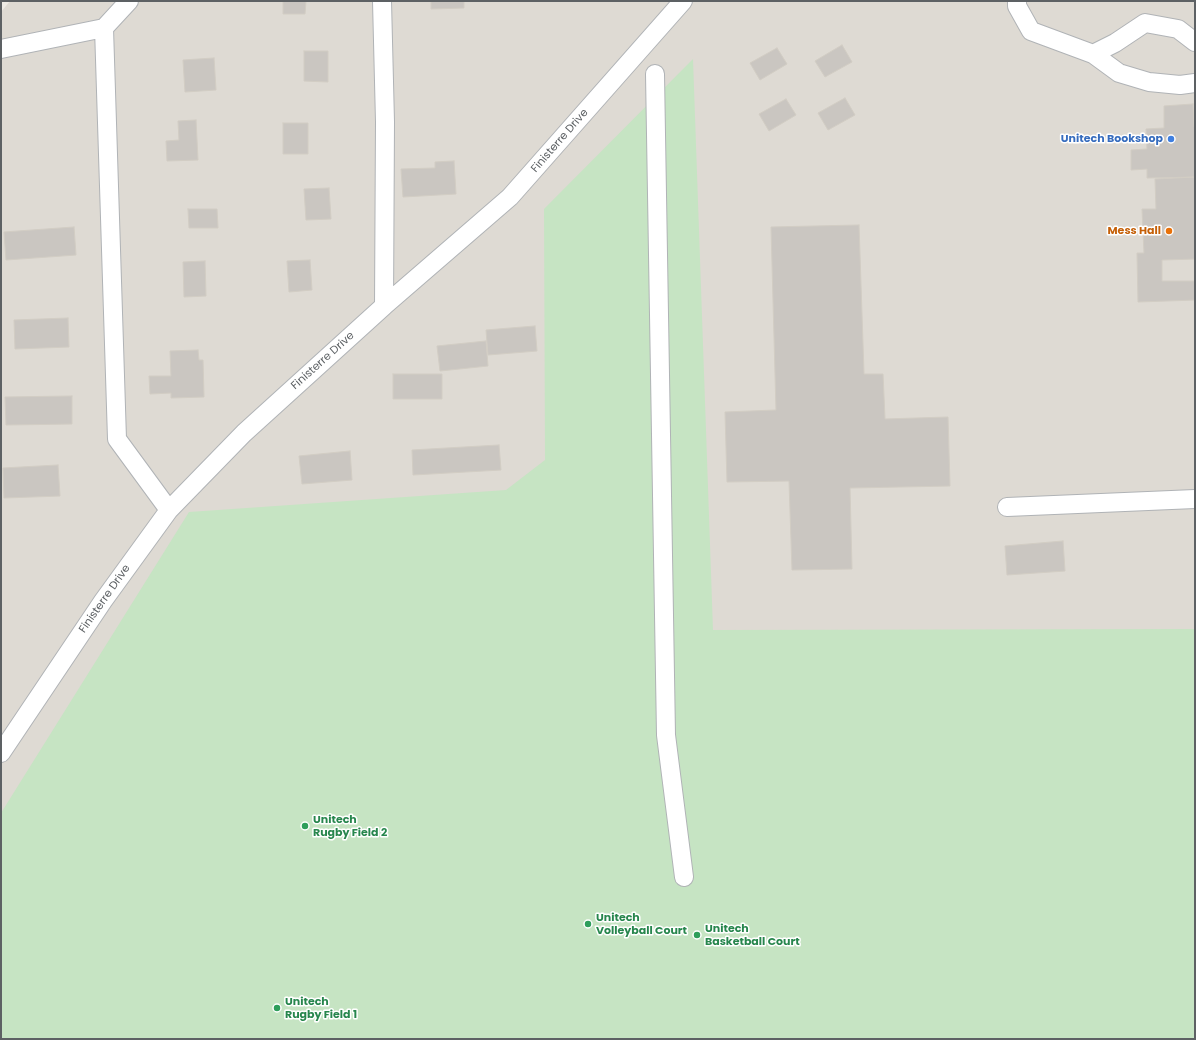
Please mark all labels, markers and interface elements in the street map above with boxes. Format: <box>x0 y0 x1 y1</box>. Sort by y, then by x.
street label: Finisterre Drive <box>529 106 591 176</box>
place label: Unitech Bookshop <box>1061 132 1163 146</box>
marker: Unitech Bookshop <box>1166 134 1176 144</box>
place label: Mess Hall <box>1108 224 1161 238</box>
marker: Mess Hall <box>1164 226 1174 236</box>
street label: Finisterre Drive <box>289 329 357 393</box>
street label: Finisterre Drive <box>77 562 133 636</box>
place label: Unitech Rugby Field 2 <box>313 813 387 839</box>
marker: Unitech Rugby Field 2 <box>300 821 310 831</box>
place label: Unitech Volleyball Court <box>596 911 687 937</box>
marker: Unitech Volleyball Court <box>583 919 593 929</box>
place label: Unitech Basketball Court <box>705 922 800 948</box>
marker: Unitech Basketball Court <box>692 930 702 940</box>
place label: Unitech Rugby Field 1 <box>285 995 357 1021</box>
marker: Unitech Rugby Field 1 <box>272 1003 282 1013</box>

